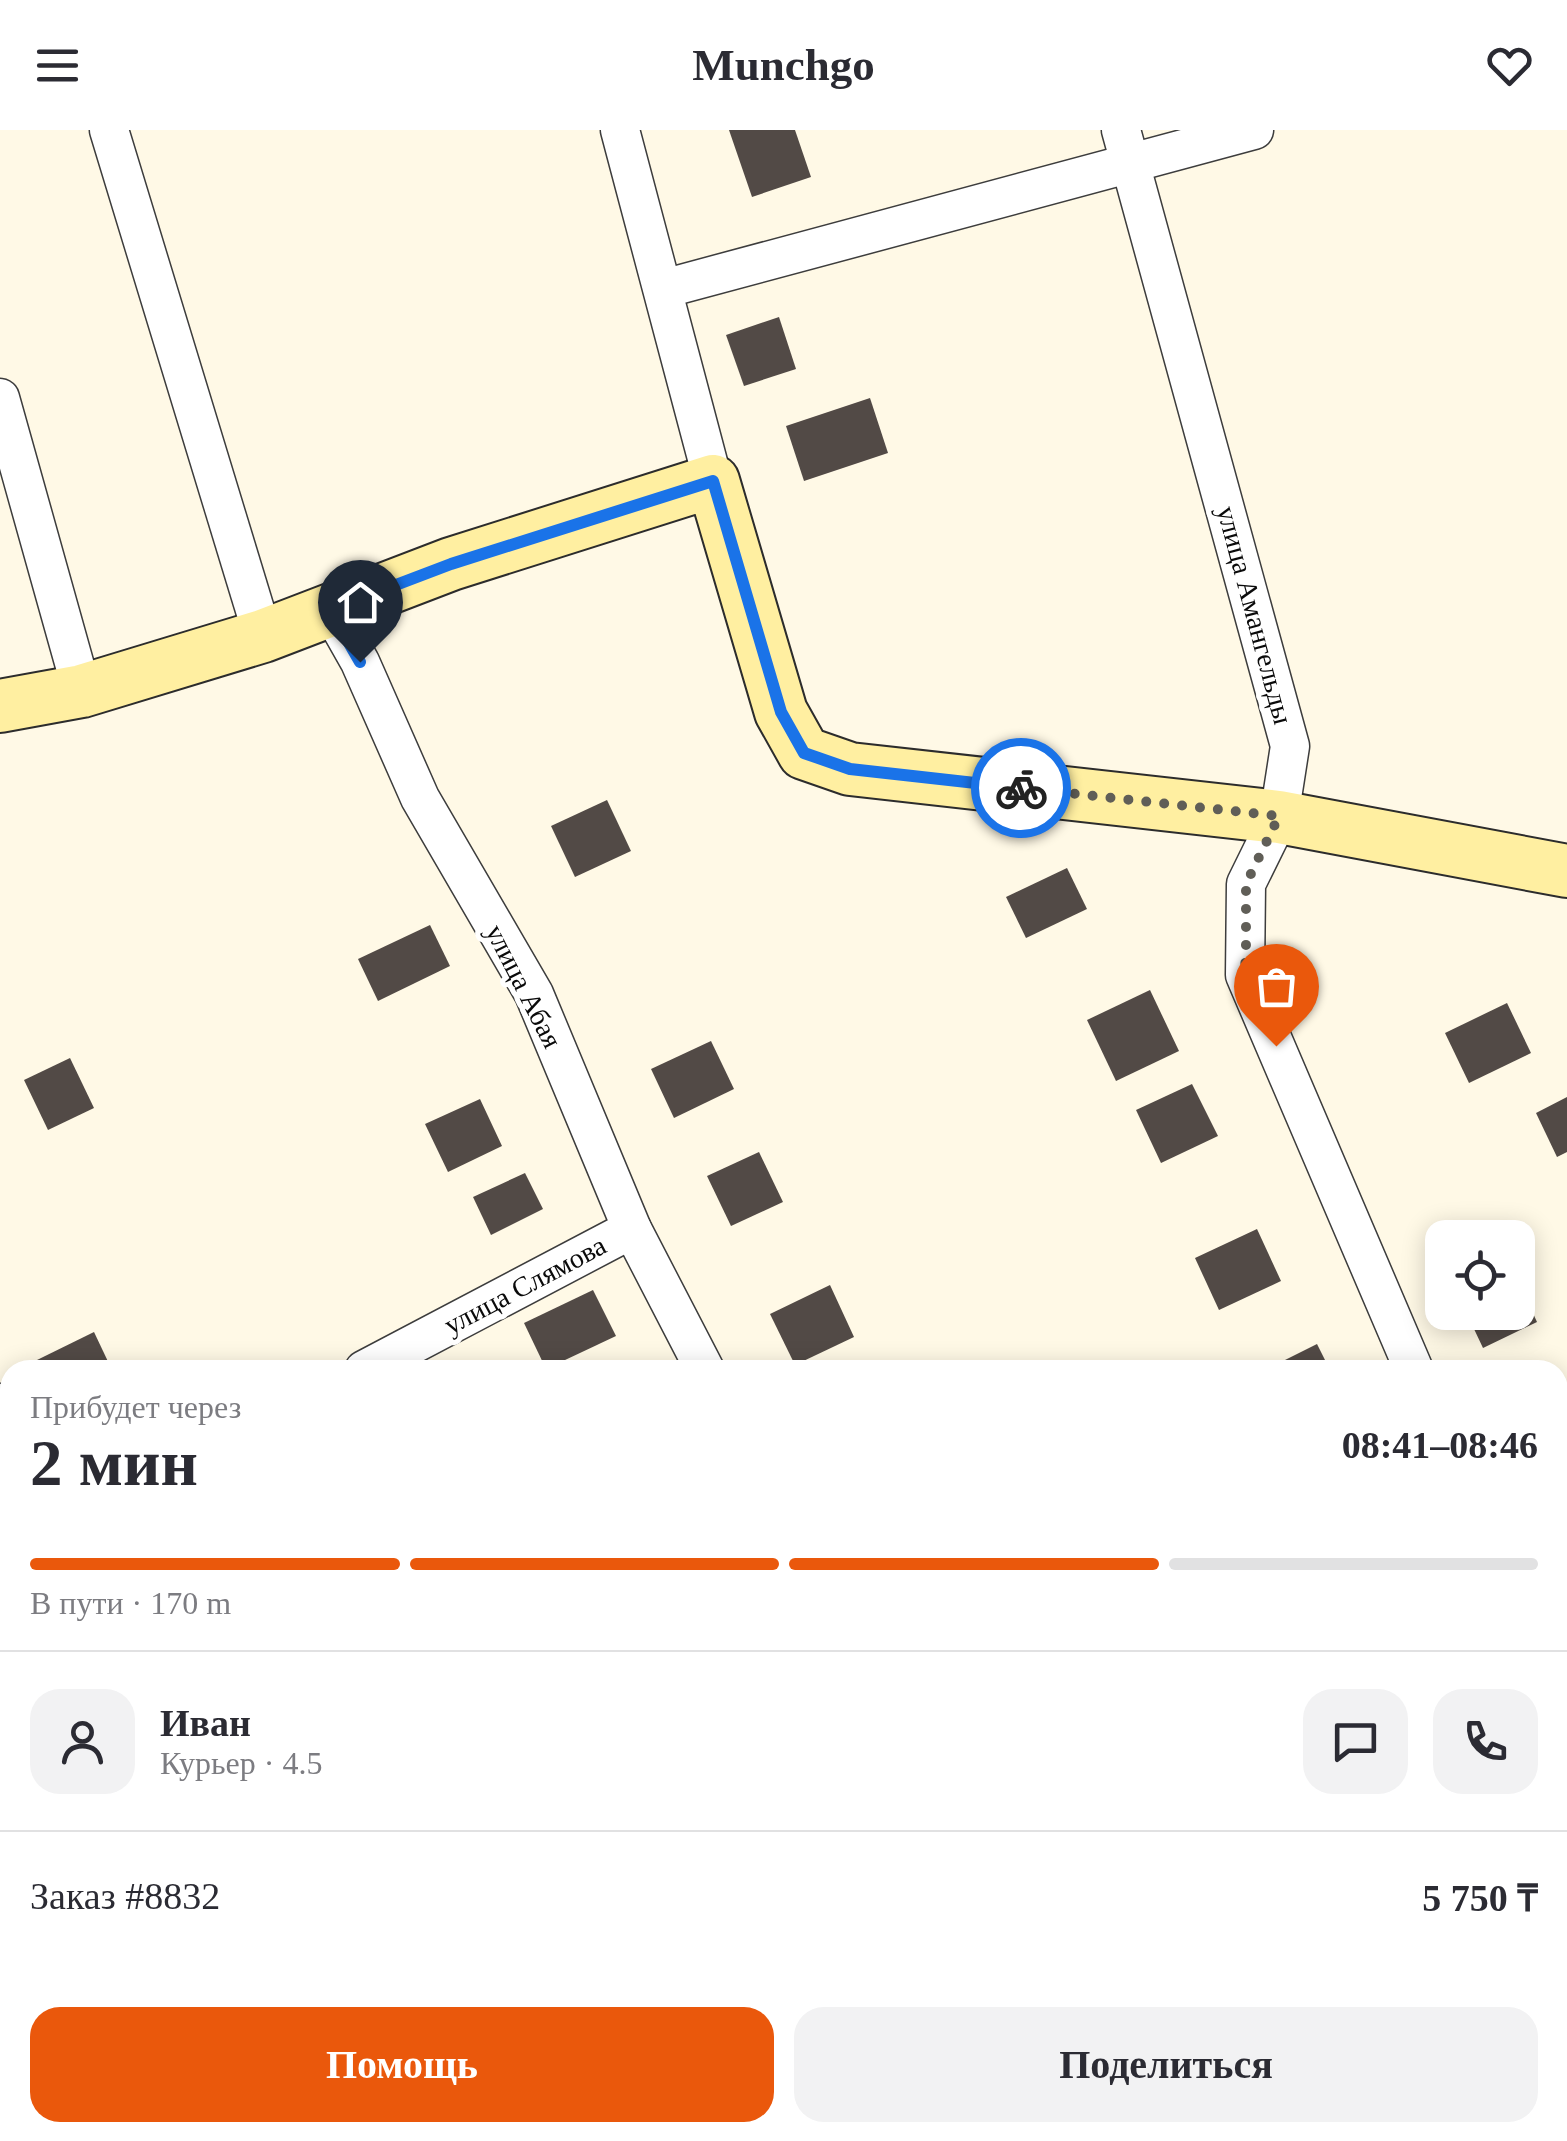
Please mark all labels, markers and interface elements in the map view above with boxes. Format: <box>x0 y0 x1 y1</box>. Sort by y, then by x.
icon: menu <box>30 38 85 93</box>
icon: heart <box>1482 38 1537 93</box>
text: Munchgo <box>692 40 875 90</box>
street label: улица Амангельды <box>1211 502 1299 728</box>
pin <box>318 560 403 663</box>
icon: home <box>333 575 388 630</box>
courier <box>971 738 1071 838</box>
icon: bike <box>994 761 1049 816</box>
street label: улица Абая <box>480 919 568 1053</box>
pin <box>1234 944 1319 1047</box>
icon: bag <box>1249 959 1304 1014</box>
map controls <box>1425 1220 1535 1330</box>
button: locate <box>1425 1220 1535 1330</box>
street label: улица Слямова <box>439 1229 612 1341</box>
text: Прибудет через <box>30 1389 241 1425</box>
text: 08:41–08:46 <box>1342 1424 1538 1466</box>
text: 2 мин <box>30 1427 198 1499</box>
text: В пути · 170 m <box>30 1585 231 1621</box>
button: person <box>30 1689 135 1794</box>
button: chat <box>1303 1689 1408 1794</box>
button: phone <box>1433 1689 1538 1794</box>
text: Иван <box>160 1702 251 1744</box>
text: Курьер · 4.5 <box>160 1745 322 1781</box>
text: Заказ #8832 <box>30 1875 220 1917</box>
text: 5 750 ₸ <box>1422 1877 1538 1919</box>
button: Помощь <box>30 2007 774 2122</box>
button: Поделиться <box>794 2007 1538 2122</box>

